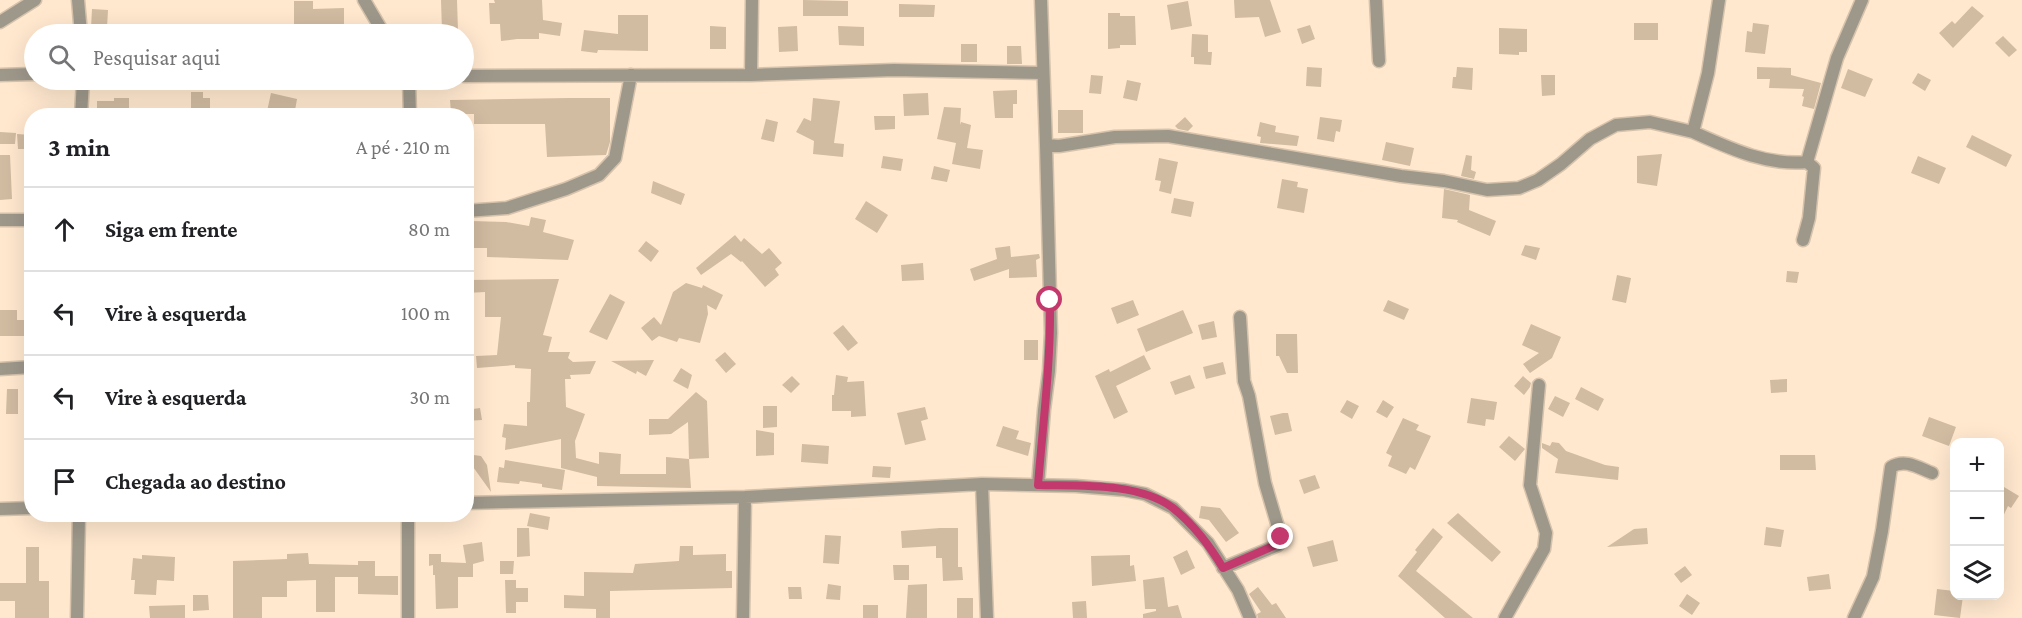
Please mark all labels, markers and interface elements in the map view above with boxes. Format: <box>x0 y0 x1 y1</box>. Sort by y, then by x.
search box <box>24 24 474 90</box>
icon: search <box>45 41 78 74</box>
text: Pesquisar aqui <box>93 45 220 70</box>
text: 3 min <box>48 133 110 162</box>
text: A pé · 210 m <box>356 136 450 158</box>
icon: ahead <box>48 213 81 246</box>
text: Siga em frente <box>105 217 238 242</box>
text: 80 m <box>408 218 450 240</box>
route start <box>1036 286 1062 312</box>
icon: left <box>48 297 81 330</box>
text: Vire à esquerda <box>105 301 246 326</box>
text: 100 m <box>401 302 450 324</box>
icon: left <box>48 381 81 414</box>
text: Vire à esquerda <box>105 385 246 410</box>
text: 30 m <box>409 386 450 408</box>
map controls <box>1950 438 2004 600</box>
button: + <box>1950 438 2004 492</box>
icon: arrive <box>48 465 81 498</box>
text: Chegada ao destino <box>105 469 286 494</box>
button: − <box>1950 492 2004 546</box>
route end <box>1267 523 1293 549</box>
button: layers <box>1950 546 2004 600</box>

